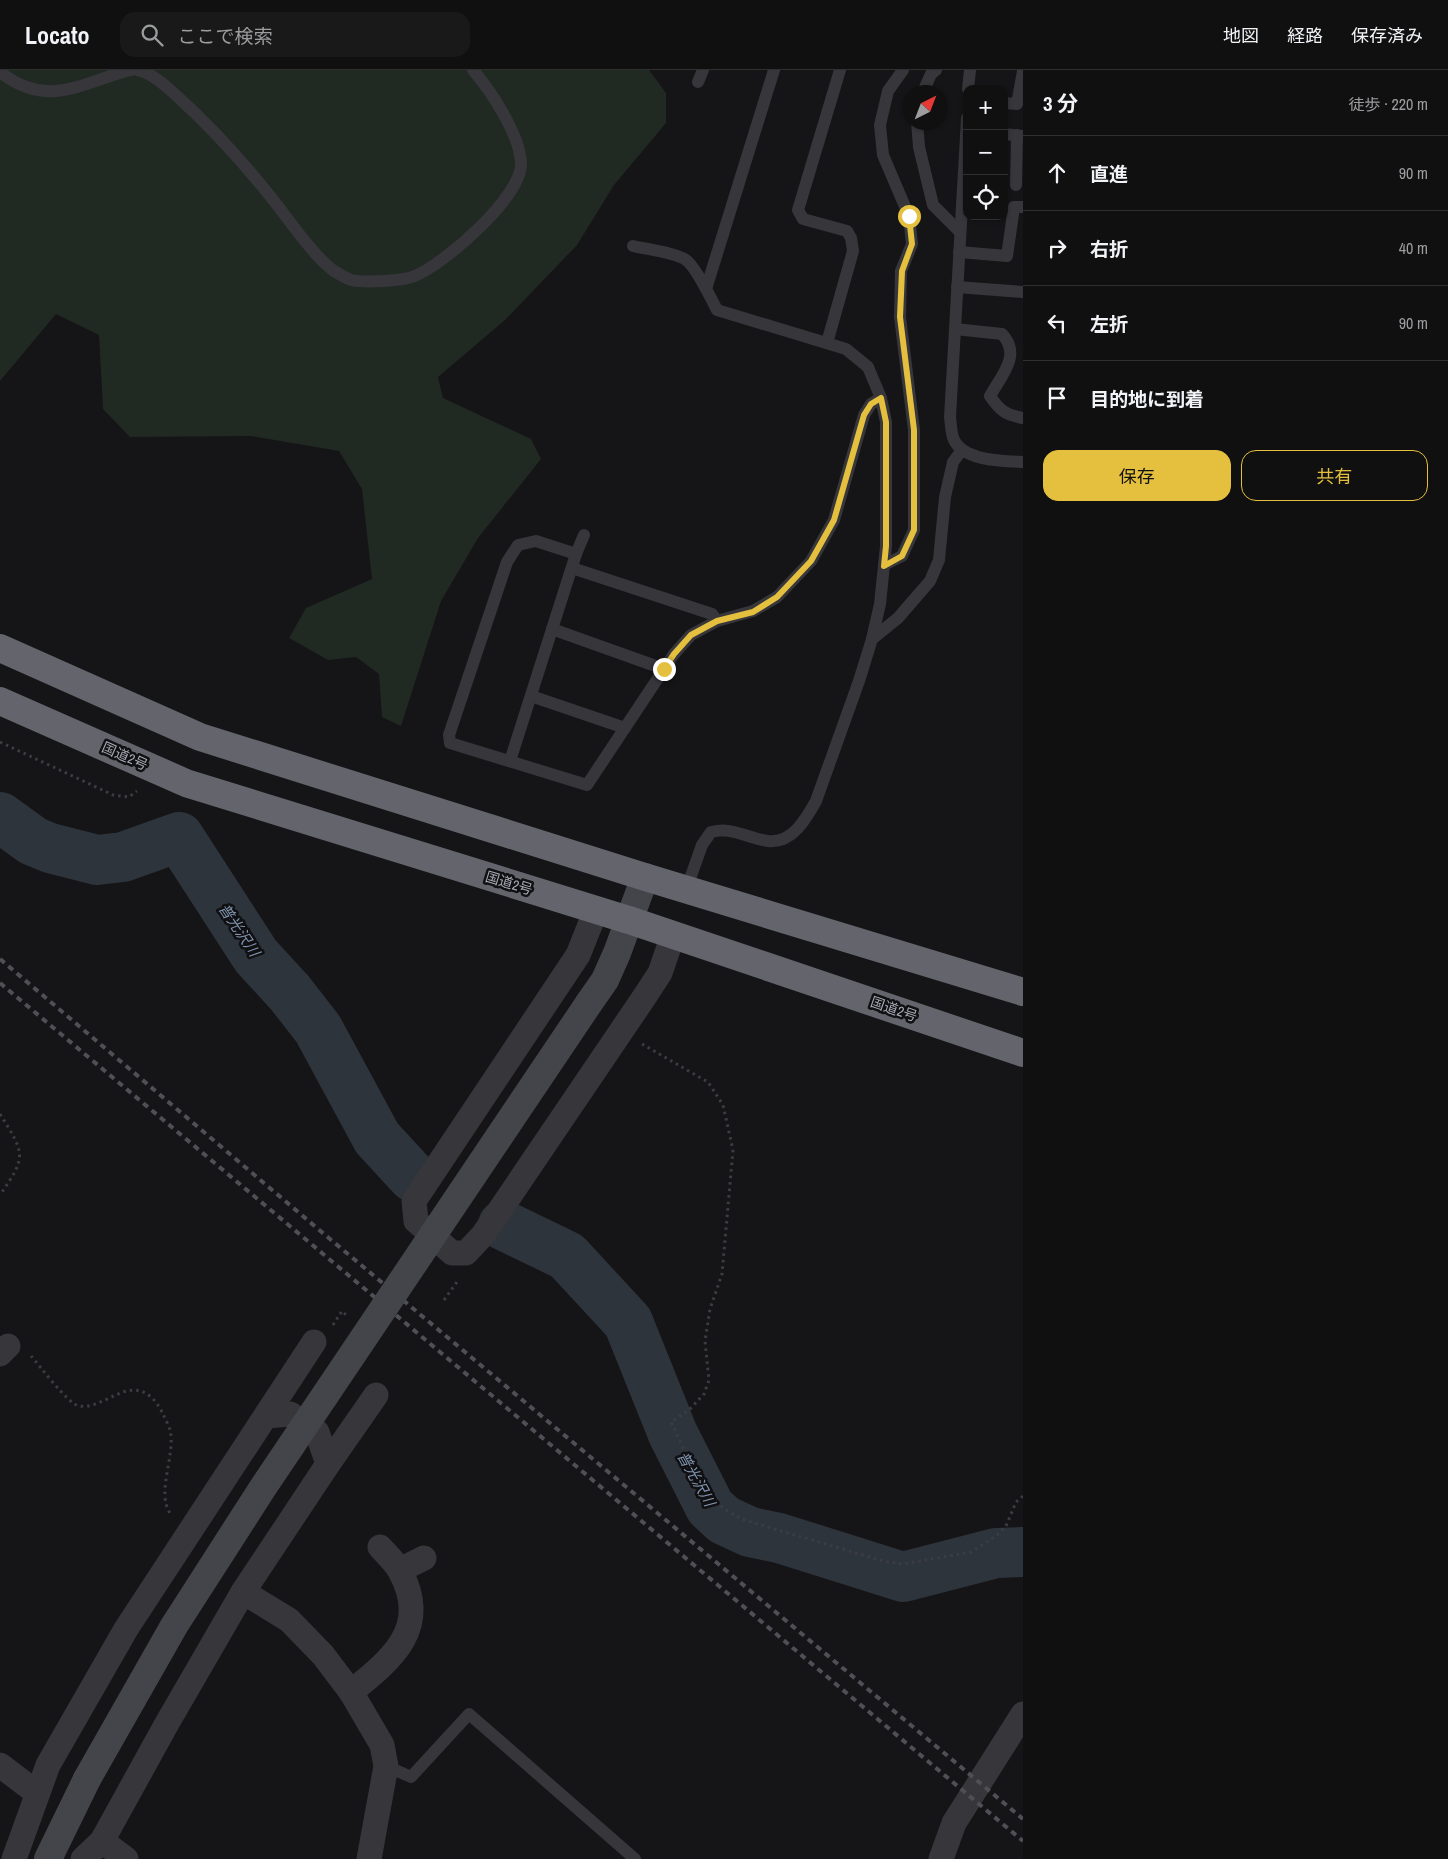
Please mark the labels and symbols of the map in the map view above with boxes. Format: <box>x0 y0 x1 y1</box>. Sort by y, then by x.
north arrow <box>903 85 948 130</box>
route start <box>898 205 921 228</box>
route end <box>653 658 676 681</box>
street label: 国道2号 <box>99 738 151 774</box>
street label: 国道2号 <box>483 867 535 899</box>
water label: 普光沢川 <box>214 899 266 962</box>
street label: 国道2号 <box>868 993 920 1025</box>
water label: 普光沢川 <box>673 1447 721 1512</box>

